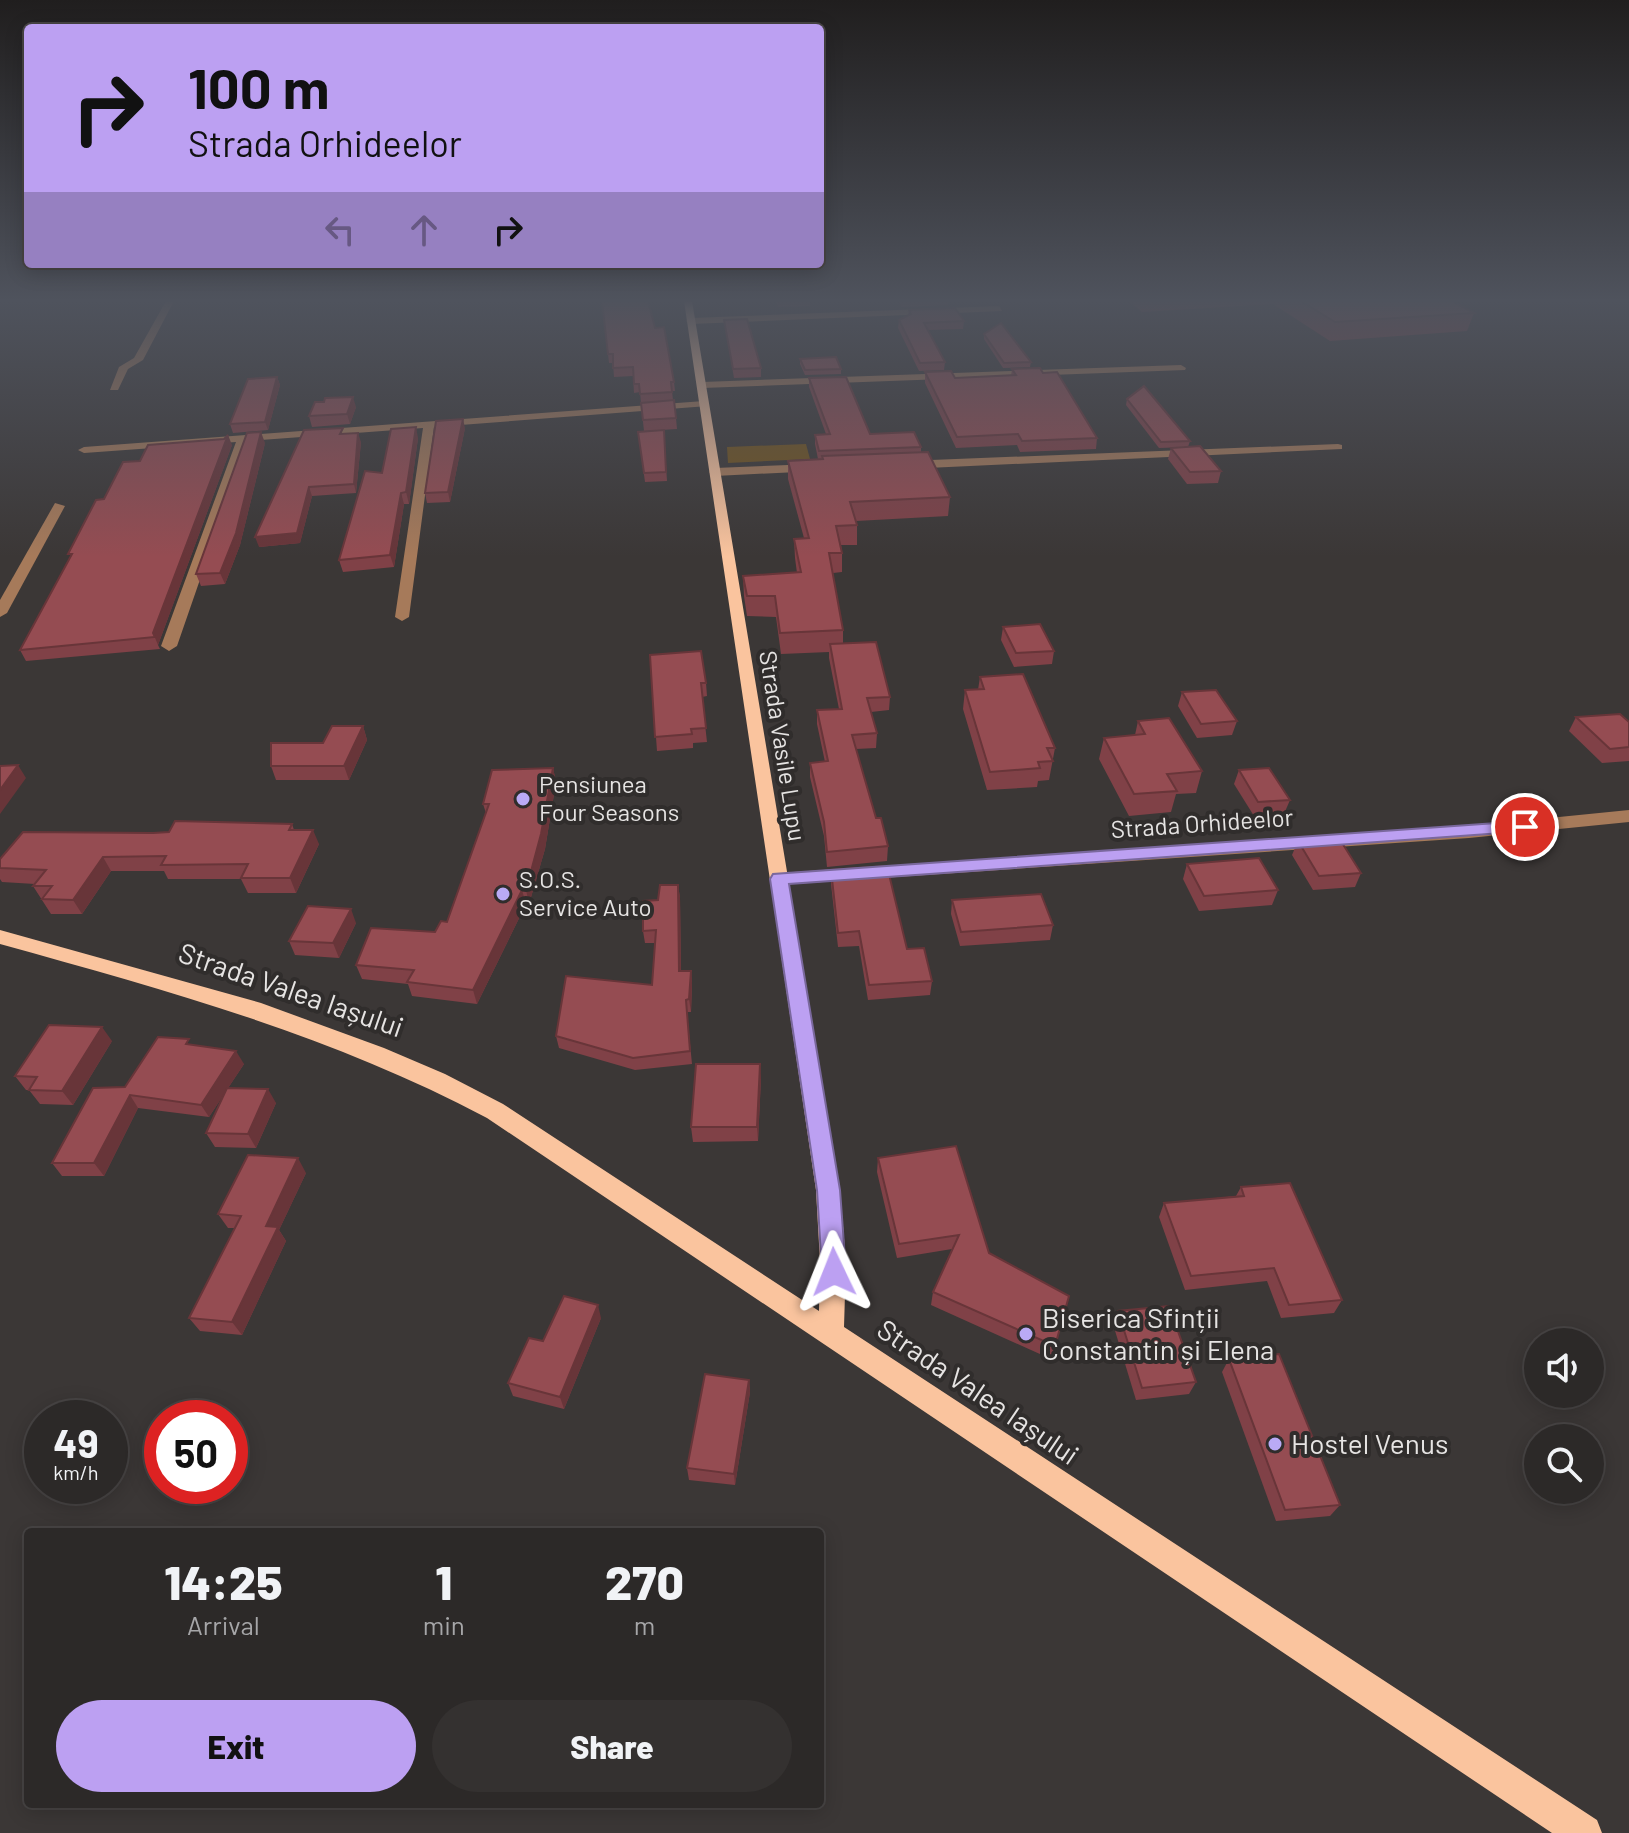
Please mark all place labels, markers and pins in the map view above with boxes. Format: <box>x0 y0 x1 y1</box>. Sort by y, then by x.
place label: Pensiunea Four Seasons <box>539 769 679 826</box>
marker: Pensiunea Four Seasons <box>514 790 532 808</box>
pin <box>1491 793 1559 861</box>
place label: S.O.S. Service Auto <box>519 864 652 921</box>
marker: S.O.S. Service Auto <box>494 885 512 903</box>
place label: Biserica Sfinții Constantin și Elena <box>1042 1300 1274 1366</box>
marker: Biserica Sfinții Constantin și Elena <box>1017 1325 1035 1343</box>
place label: Hostel Venus <box>1291 1426 1448 1460</box>
marker: Hostel Venus <box>1266 1435 1284 1453</box>

